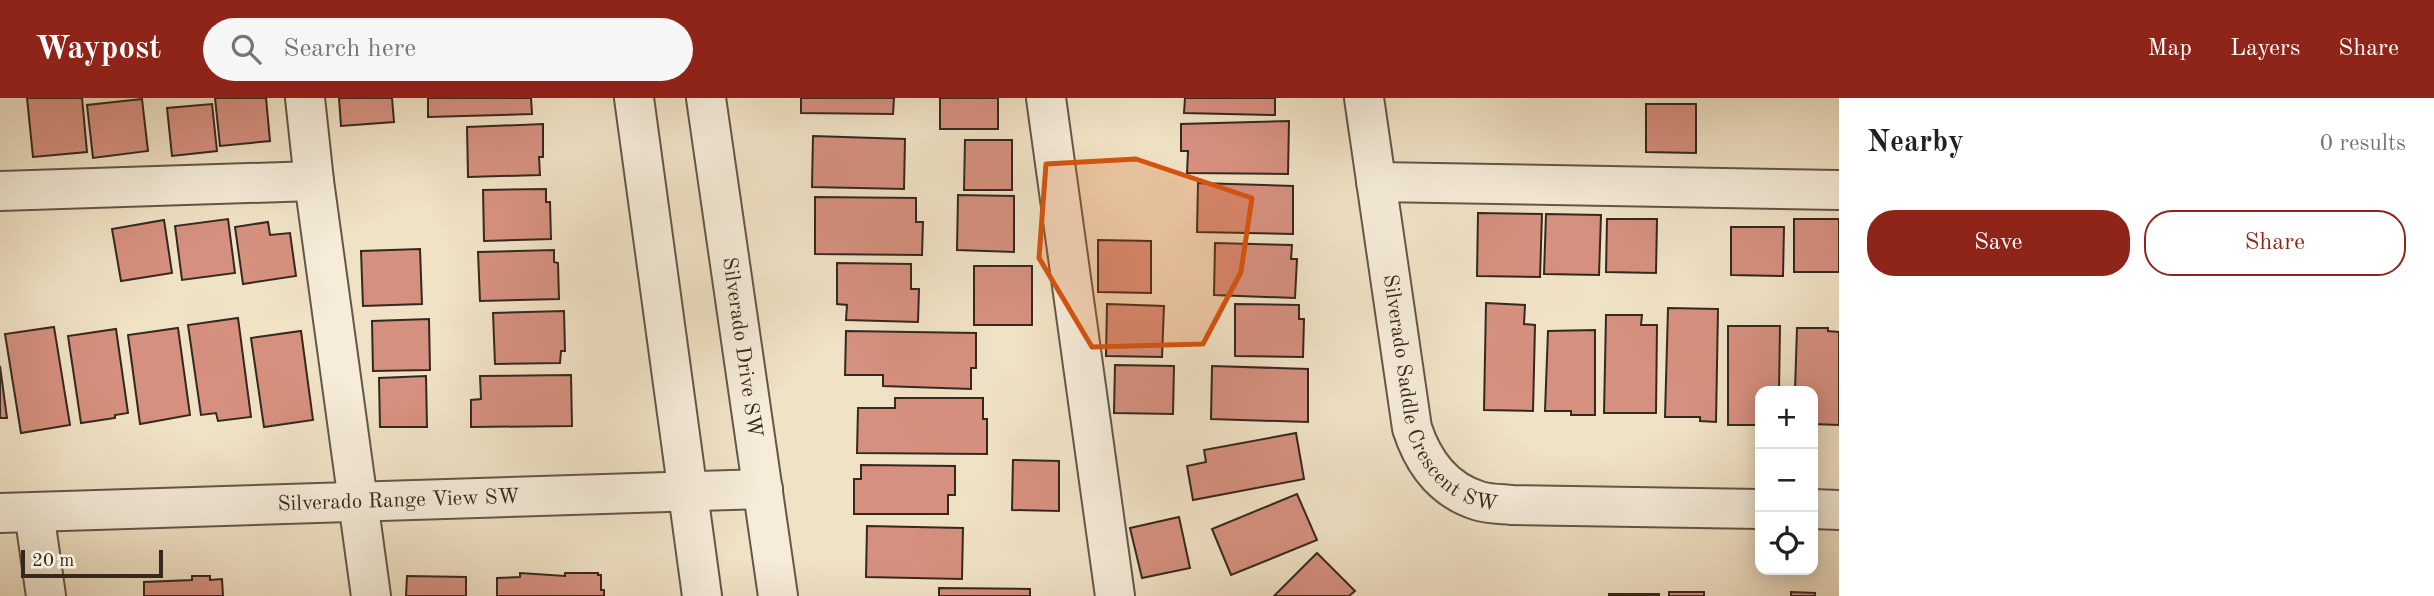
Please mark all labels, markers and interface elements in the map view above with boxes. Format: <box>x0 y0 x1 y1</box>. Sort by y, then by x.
search box <box>203 18 693 81</box>
icon: search <box>227 30 265 68</box>
text: Waypost <box>35 33 161 66</box>
text: Search here <box>283 36 416 62</box>
text: Map <box>2148 37 2192 61</box>
text: Layers <box>2230 37 2300 61</box>
text: Share <box>2338 37 2399 61</box>
text: Nearby <box>1867 128 1964 158</box>
text: 0 results <box>2320 132 2406 155</box>
button: Save <box>1867 210 2130 276</box>
button: Share <box>2144 210 2406 276</box>
street label: Silverado Drive SW <box>719 256 765 439</box>
street label: Silverado Saddle Crescent SW <box>1379 273 1499 515</box>
map controls <box>1755 386 1818 575</box>
button: + <box>1755 386 1818 449</box>
button: − <box>1755 449 1818 512</box>
street label: Silverado Range View SW <box>277 486 520 515</box>
button: locate <box>1755 512 1818 575</box>
scale bar <box>21 547 163 579</box>
text: 20 m <box>32 552 74 571</box>

